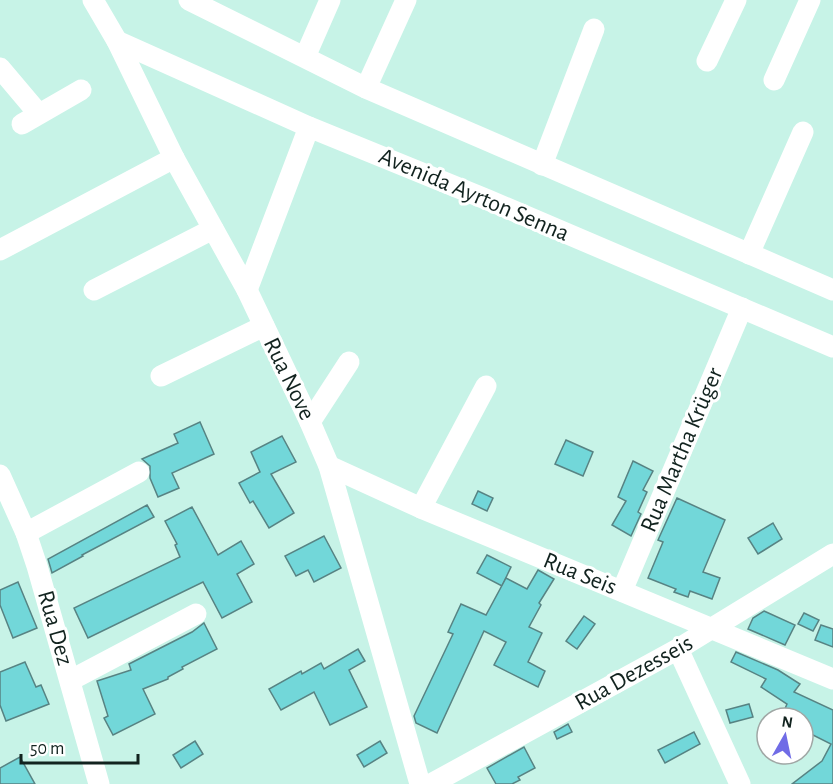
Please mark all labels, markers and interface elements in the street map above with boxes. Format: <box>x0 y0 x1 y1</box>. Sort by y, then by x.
street label: Avenida Ayrton Senna <box>375 144 573 246</box>
street label: Rua Nove <box>259 334 319 424</box>
street label: Rua Martha Krüger <box>637 364 728 536</box>
street label: Rua Seis <box>540 549 620 599</box>
street label: Rua Dez <box>33 588 77 668</box>
street label: Rua Dezesseis <box>571 631 697 715</box>
north arrow <box>755 706 815 766</box>
text: N <box>780 713 794 731</box>
scale bar <box>21 727 138 765</box>
text: 50 m <box>30 740 64 758</box>

